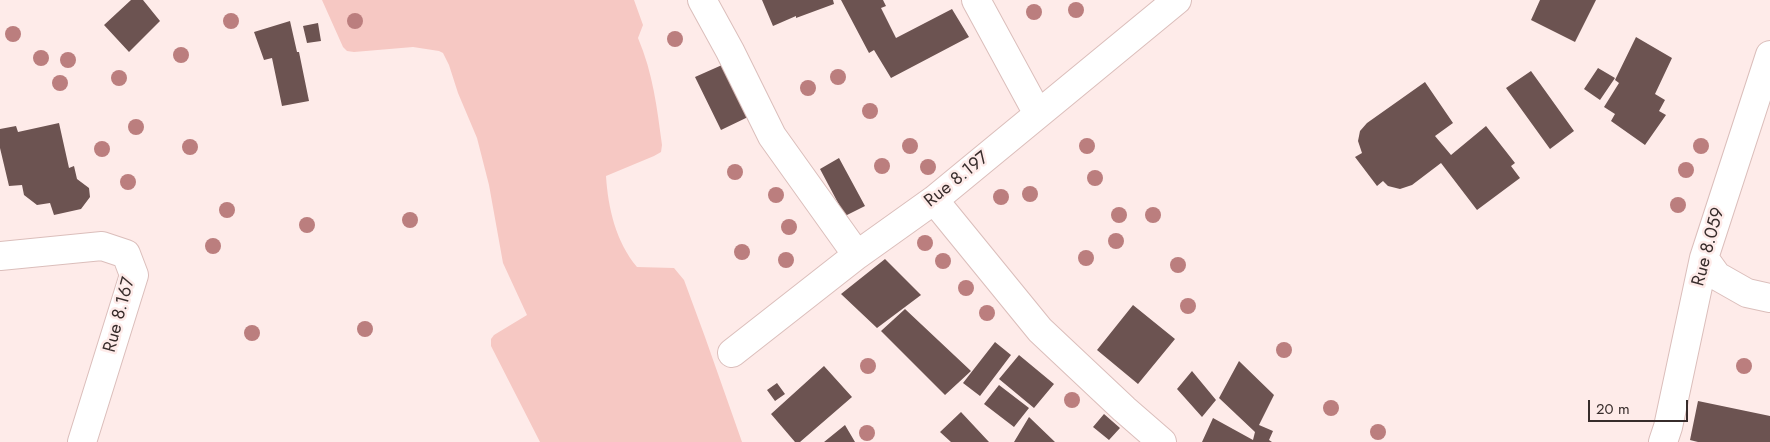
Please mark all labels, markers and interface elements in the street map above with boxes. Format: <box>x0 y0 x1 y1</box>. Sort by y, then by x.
street label: Rue 8.197 <box>920 148 994 212</box>
street label: Rue 8.059 <box>1688 205 1730 289</box>
street label: Rue 8.167 <box>100 275 140 355</box>
scale bar <box>1590 390 1690 422</box>
text: 20 m <box>1596 398 1630 420</box>

